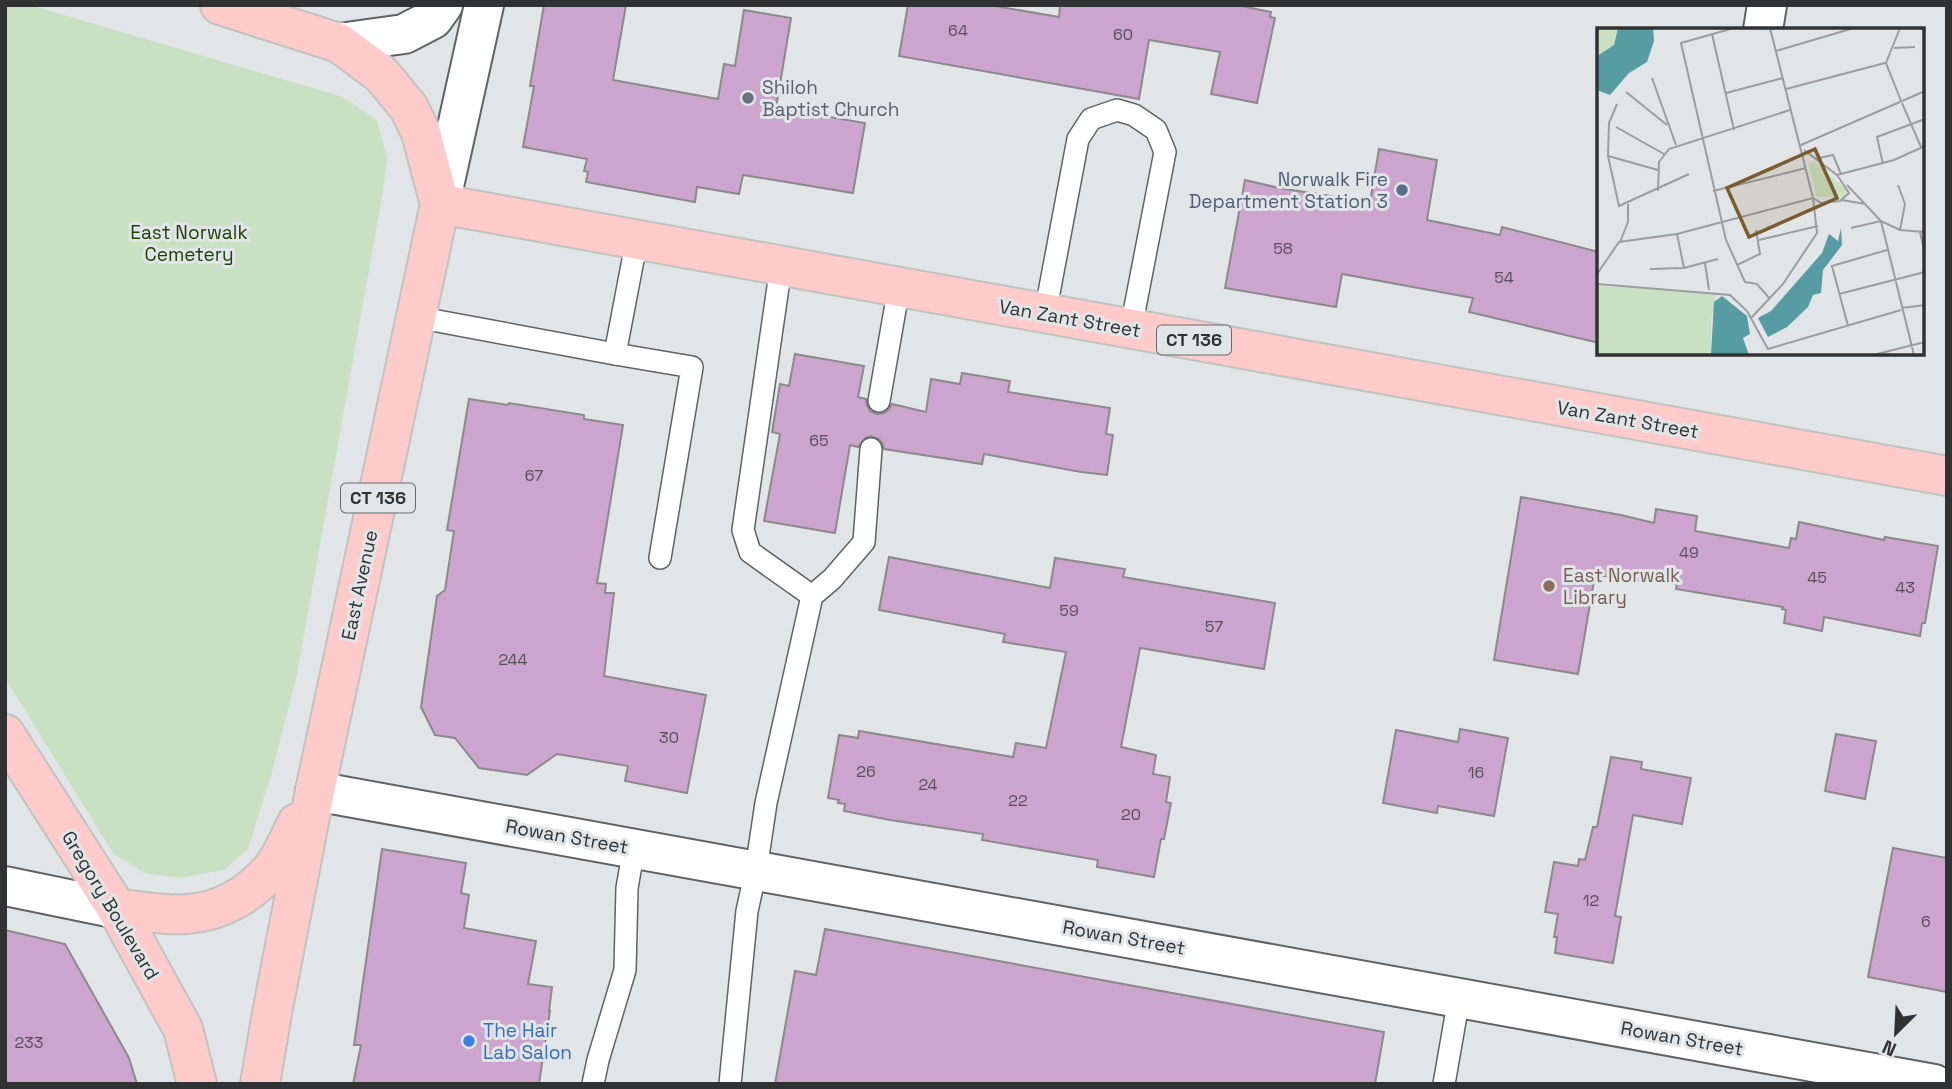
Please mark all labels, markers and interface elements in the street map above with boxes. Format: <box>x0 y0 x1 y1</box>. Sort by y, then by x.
house number: 64 <box>948 20 968 41</box>
house number: 60 <box>1113 24 1133 45</box>
inset map <box>1597 28 1924 355</box>
place label: Shiloh Baptist Church <box>762 75 899 122</box>
marker: Shiloh Baptist Church <box>740 90 756 106</box>
place label: Norwalk Fire Department Station 3 <box>1189 167 1388 214</box>
marker: Norwalk Fire Department Station 3 <box>1394 182 1410 198</box>
park label: East Norwalk Cemetery <box>130 220 248 267</box>
house number: 58 <box>1273 238 1293 259</box>
house number: 54 <box>1494 267 1514 288</box>
street label: Van Zant Street <box>997 294 1143 343</box>
road number: CT 136 <box>1157 326 1231 354</box>
street label: Van Zant Street <box>1555 395 1701 444</box>
house number: 65 <box>809 430 829 451</box>
house number: 67 <box>525 465 543 486</box>
road number: CT 136 <box>341 484 415 512</box>
street label: East Avenue <box>336 528 383 642</box>
house number: 49 <box>1679 542 1699 563</box>
place label: East Norwalk Library <box>1563 563 1680 610</box>
house number: 45 <box>1807 567 1827 588</box>
house number: 43 <box>1895 577 1915 598</box>
marker: East Norwalk Library <box>1541 578 1557 594</box>
house number: 59 <box>1059 600 1079 621</box>
house number: 57 <box>1205 616 1223 637</box>
house number: 244 <box>498 649 528 670</box>
house number: 30 <box>659 727 679 748</box>
house number: 26 <box>856 761 876 782</box>
house number: 16 <box>1468 762 1484 783</box>
house number: 24 <box>918 774 938 795</box>
house number: 22 <box>1008 790 1028 811</box>
house number: 20 <box>1121 804 1141 825</box>
street label: Rowan Street <box>504 813 630 860</box>
street label: Gregory Boulevard <box>56 826 165 984</box>
house number: 12 <box>1583 890 1599 911</box>
house number: 6 <box>1921 911 1931 932</box>
street label: Rowan Street <box>1061 914 1187 961</box>
north arrow <box>1861 998 1931 1068</box>
street label: Rowan Street <box>1619 1015 1745 1062</box>
place label: The Hair Lab Salon <box>483 1018 572 1065</box>
house number: 233 <box>15 1032 43 1053</box>
marker: The Hair Lab Salon <box>461 1033 477 1049</box>
text: N <box>1878 1034 1900 1062</box>

